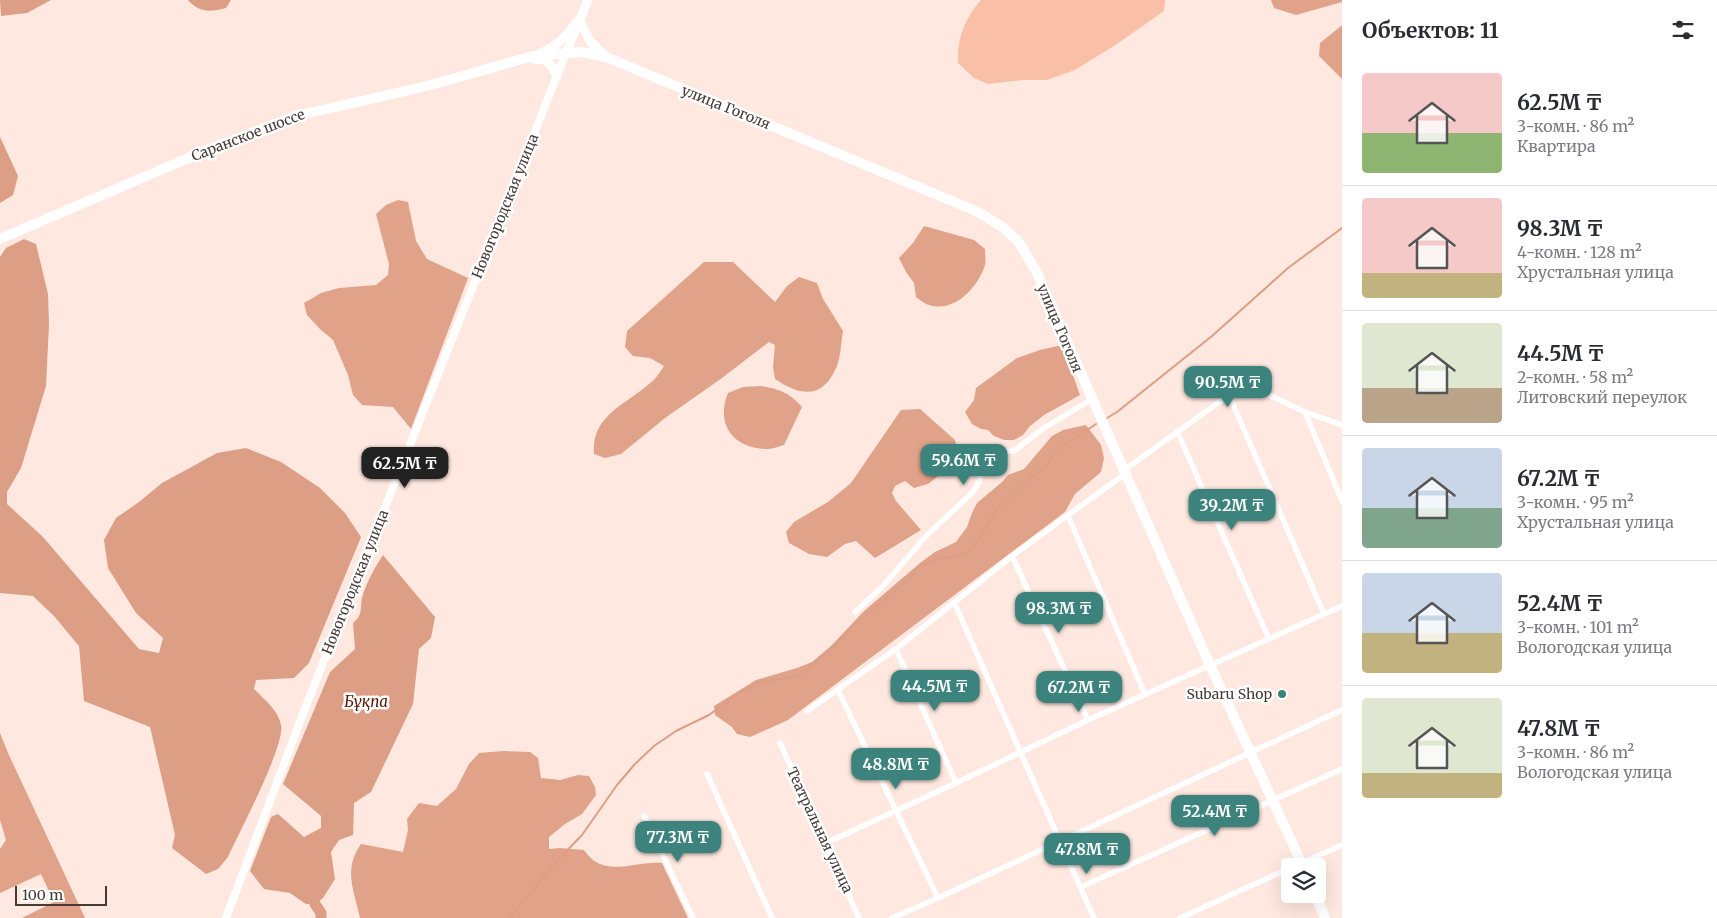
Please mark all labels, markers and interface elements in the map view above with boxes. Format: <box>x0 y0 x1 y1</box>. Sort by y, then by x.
icon: filters <box>1669 16 1697 44</box>
text: Объектов: 11 <box>1362 17 1499 44</box>
street label: улица Гоголя <box>679 81 773 133</box>
text: 62.5M ₸ <box>1517 89 1603 116</box>
icon: home <box>1402 93 1462 153</box>
street label: Саранское шоссе <box>189 105 307 165</box>
text: 3-комн. · 86 m² <box>1517 116 1634 136</box>
street label: Новогородская улица <box>468 131 542 281</box>
text: Квартира <box>1517 136 1596 156</box>
text: 98.3M ₸ <box>1517 215 1603 242</box>
icon: home <box>1402 218 1462 278</box>
text: 4-комн. · 128 m² <box>1517 242 1642 262</box>
text: Хрустальная улица <box>1517 262 1674 282</box>
street label: улица Гоголя <box>1033 281 1087 375</box>
text: 44.5M ₸ <box>1517 340 1605 367</box>
icon: home <box>1402 343 1462 403</box>
pin: 90.5M ₸ <box>1182 366 1274 408</box>
text: 2-комн. · 58 m² <box>1517 367 1633 387</box>
text: 90.5M ₸ <box>1195 372 1261 392</box>
text: Литовский переулок <box>1517 387 1687 407</box>
pin: 59.6M ₸ <box>918 444 1010 486</box>
pin: 62.5M ₸ <box>359 446 451 489</box>
text: 59.6M ₸ <box>932 450 996 470</box>
text: 62.5M ₸ <box>372 453 438 473</box>
text: 67.2M ₸ <box>1517 465 1601 492</box>
icon: home <box>1402 468 1462 528</box>
pin: 39.2M ₸ <box>1186 488 1278 531</box>
text: 3-комн. · 95 m² <box>1517 492 1634 512</box>
text: 39.2M ₸ <box>1200 495 1264 515</box>
street label: Новогородская улица <box>318 507 392 657</box>
text: Хрустальная улица <box>1517 512 1674 532</box>
text: 52.4M ₸ <box>1517 590 1603 617</box>
pin: 98.3M ₸ <box>1013 592 1105 634</box>
icon: home <box>1402 593 1462 653</box>
text: 98.3M ₸ <box>1026 598 1092 618</box>
text: 3-комн. · 101 m² <box>1517 617 1639 637</box>
text: Вологодская улица <box>1517 637 1672 657</box>
pin: 44.5M ₸ <box>889 670 981 712</box>
pin: 67.2M ₸ <box>1033 670 1125 713</box>
text: 44.5M ₸ <box>902 676 968 696</box>
text: 67.2M ₸ <box>1047 677 1111 697</box>
place label: Subaru Shop <box>1187 685 1272 703</box>
marker: Subaru Shop <box>1276 688 1288 700</box>
water label: Бұқпа <box>344 692 388 711</box>
text: 47.8M ₸ <box>1517 715 1601 742</box>
icon: home <box>1402 718 1462 778</box>
text: 3-комн. · 86 m² <box>1517 742 1634 762</box>
pin: 48.8M ₸ <box>850 748 942 790</box>
text: 48.8M ₸ <box>862 754 930 774</box>
text: Вологодская улица <box>1517 762 1672 782</box>
street label: Театральная улица <box>783 764 857 896</box>
pin: 52.4M ₸ <box>1169 794 1261 837</box>
text: 52.4M ₸ <box>1182 801 1248 821</box>
pin: 77.3M ₸ <box>632 820 724 863</box>
text: 77.3M ₸ <box>646 827 710 847</box>
pin: 47.8M ₸ <box>1041 832 1133 875</box>
text: 47.8M ₸ <box>1055 839 1119 859</box>
map controls <box>1281 858 1326 903</box>
button: layers <box>1281 858 1326 903</box>
scale bar <box>15 883 108 906</box>
text: 100 m <box>22 886 63 904</box>

